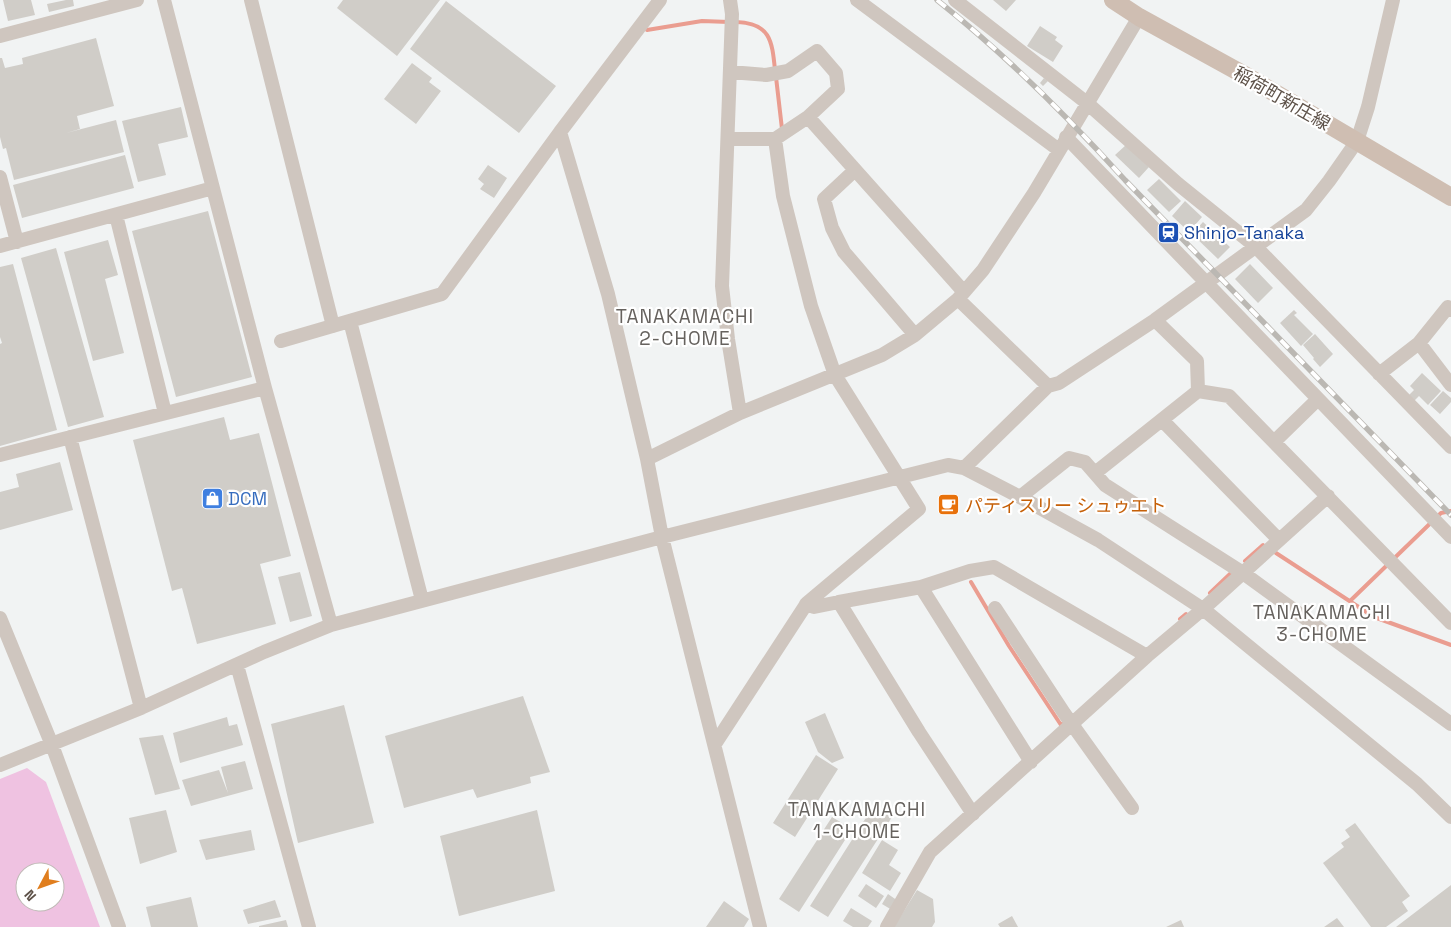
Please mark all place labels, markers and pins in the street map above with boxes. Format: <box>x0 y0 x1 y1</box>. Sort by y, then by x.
station icon: Shinjo-Tanaka <box>1156 220 1180 244</box>
place label: Shinjo-Tanaka <box>1184 221 1304 244</box>
shop icon: DCM <box>200 486 224 510</box>
place label: DCM <box>228 487 267 510</box>
cafe icon: パティスリー シュゥエト <box>937 493 961 517</box>
place label: パティスリー シュゥエト <box>965 494 1167 517</box>

